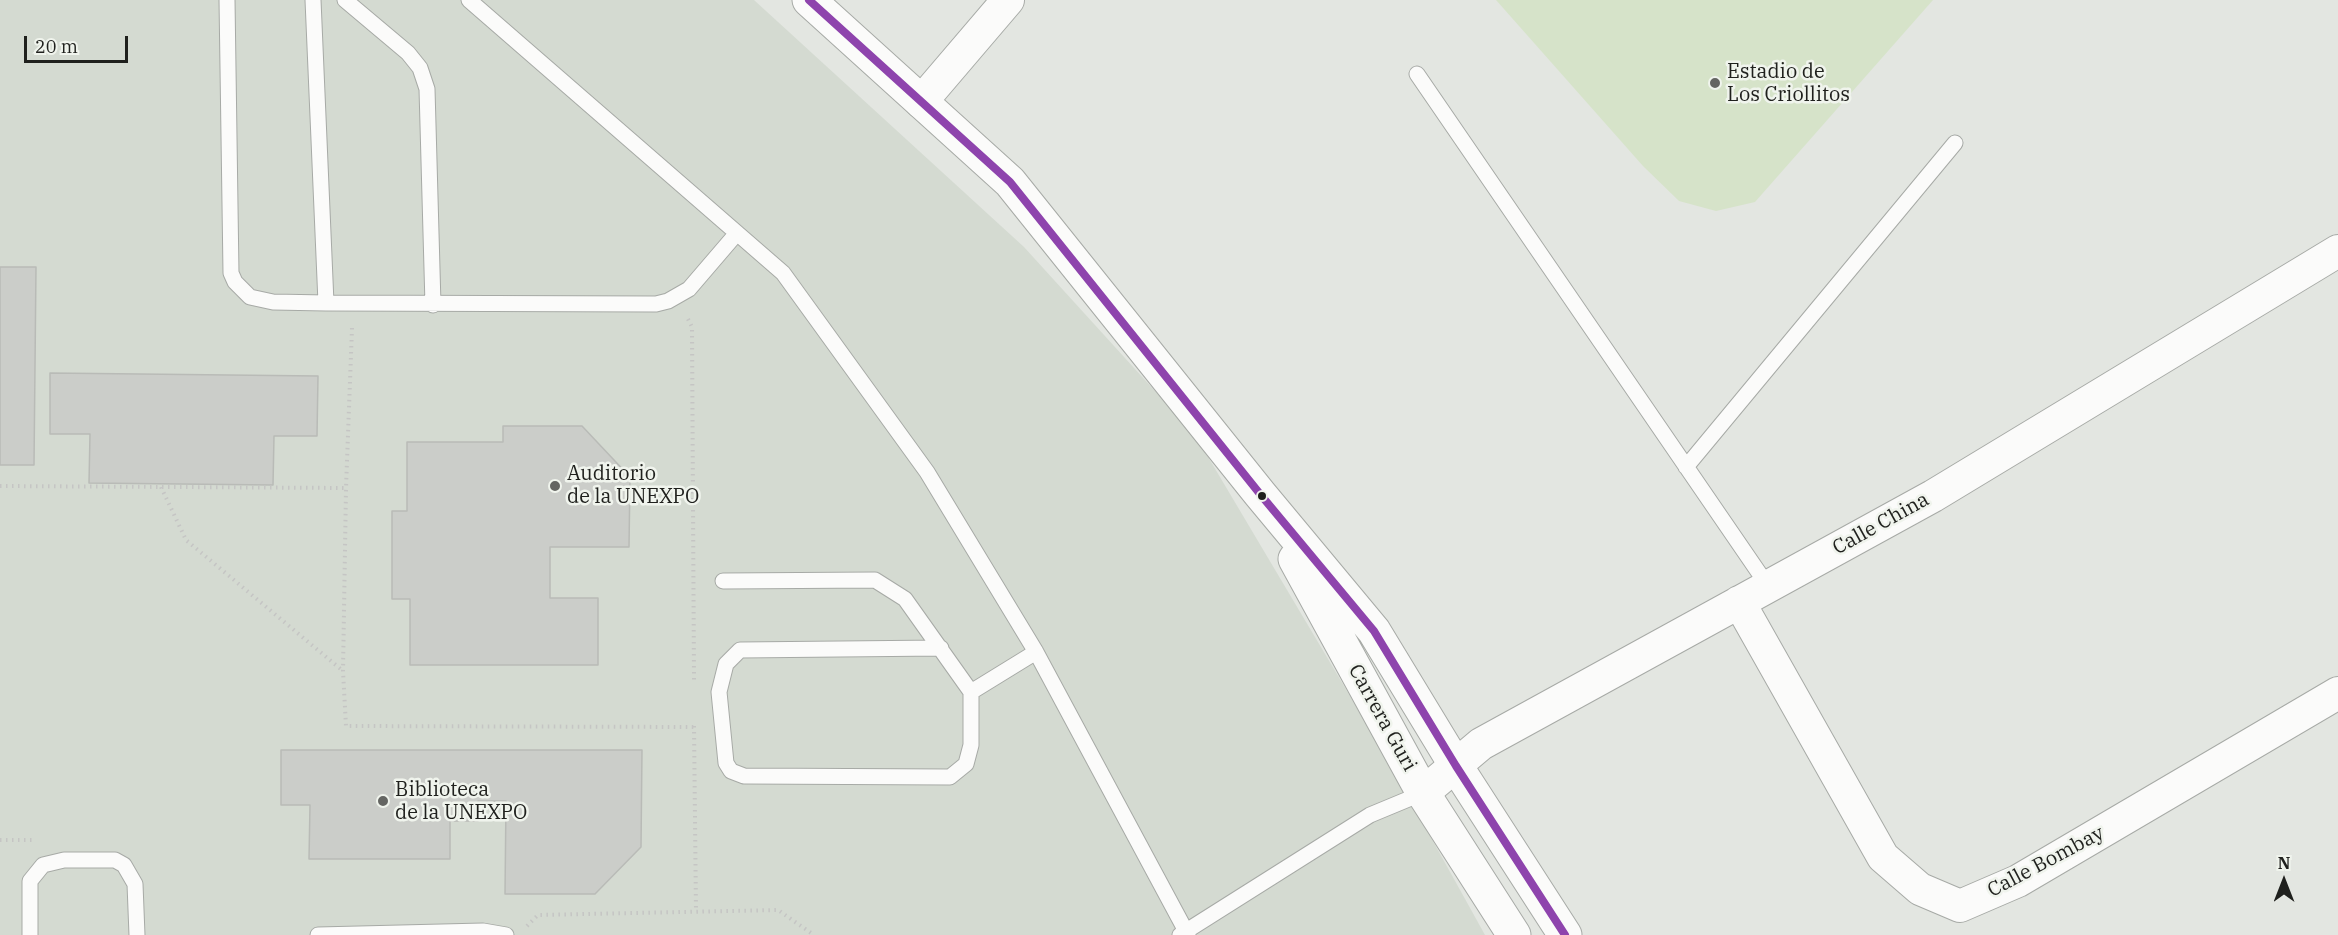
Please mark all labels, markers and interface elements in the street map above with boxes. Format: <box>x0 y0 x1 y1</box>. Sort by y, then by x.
scale bar <box>27 24 130 62</box>
text: 20 m <box>35 35 78 58</box>
place label: Estadio de Los Criollitos <box>1727 60 1850 107</box>
marker: Estadio de Los Criollitos <box>1708 76 1722 90</box>
place label: Auditorio de la UNEXPO <box>567 462 699 509</box>
marker: Auditorio de la UNEXPO <box>548 479 562 493</box>
street label: Calle China <box>1829 488 1933 560</box>
unlabelled marker <box>1256 490 1268 502</box>
street label: Carrera Guri <box>1343 660 1421 776</box>
place label: Biblioteca de la UNEXPO <box>395 778 527 825</box>
marker: Biblioteca de la UNEXPO <box>376 794 390 808</box>
street label: Calle Bombay <box>1984 821 2108 903</box>
north arrow <box>2254 851 2314 911</box>
text: N <box>2278 853 2290 873</box>

